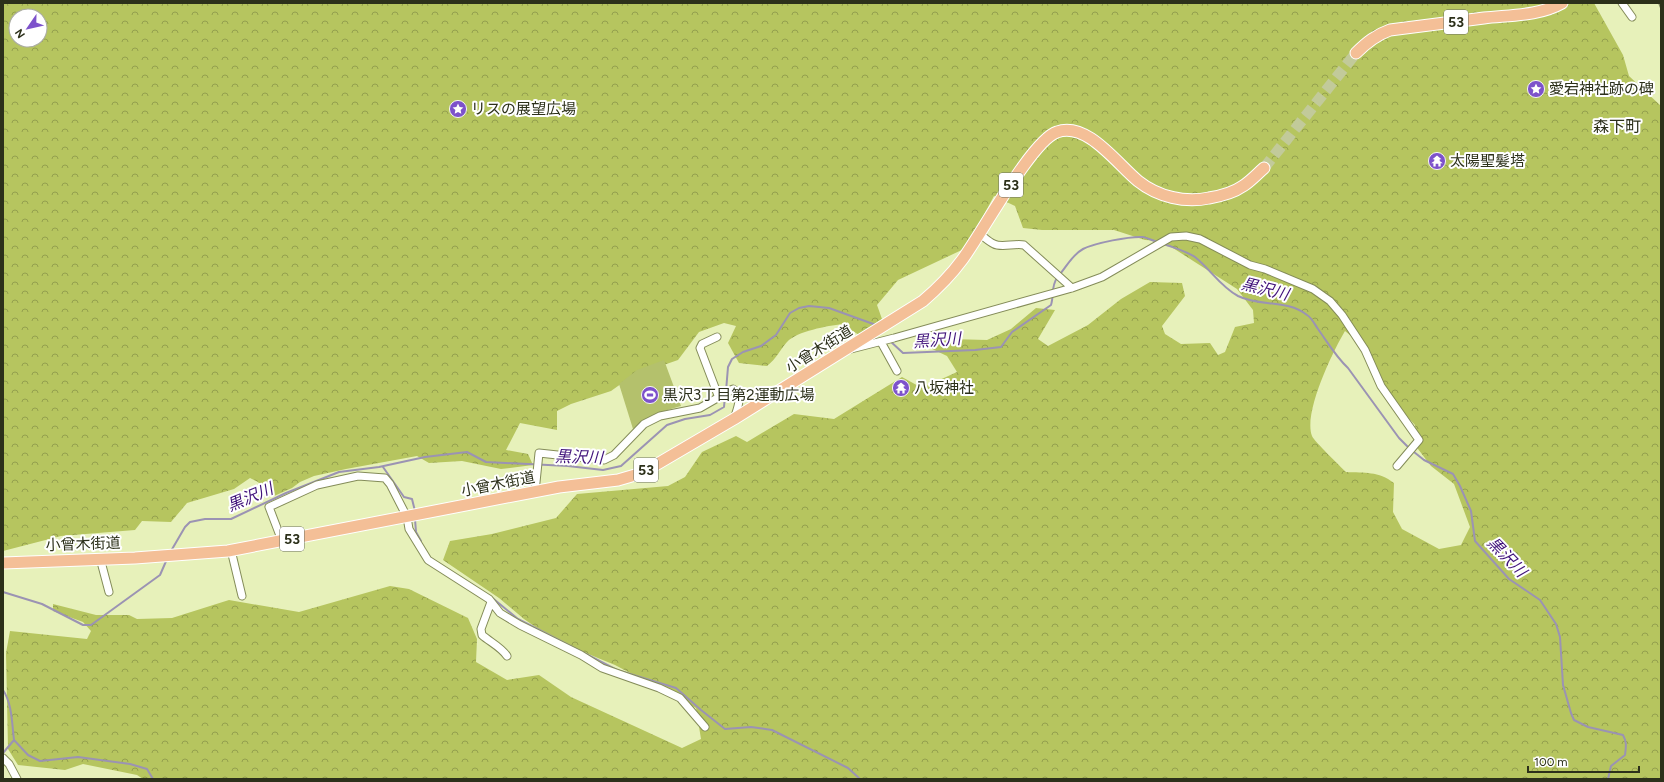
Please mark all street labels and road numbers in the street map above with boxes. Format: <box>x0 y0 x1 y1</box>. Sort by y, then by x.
road number: 53 <box>1444 10 1468 34</box>
road number: 53 <box>999 173 1023 197</box>
street label: 小曾木街道 <box>782 321 856 377</box>
road number: 53 <box>634 458 658 482</box>
street label: 小曾木街道 <box>459 468 537 500</box>
road number: 53 <box>280 527 304 551</box>
street label: 小曾木街道 <box>45 534 121 554</box>

